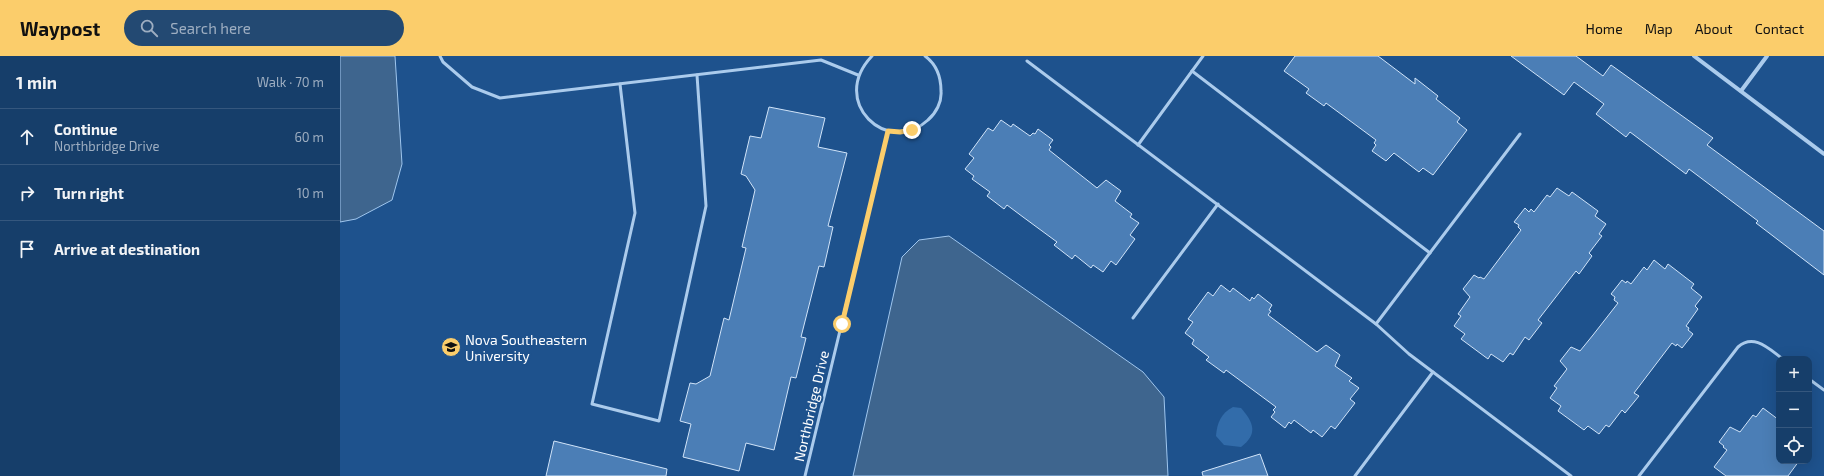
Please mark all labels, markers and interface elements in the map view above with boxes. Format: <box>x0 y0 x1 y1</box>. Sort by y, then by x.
search box <box>124 10 404 46</box>
text: Waypost <box>20 17 100 40</box>
icon: search <box>138 17 160 39</box>
text: Search here <box>170 19 251 37</box>
text: Home <box>1586 20 1623 37</box>
text: Map <box>1645 20 1673 37</box>
text: About <box>1695 20 1733 37</box>
text: Contact <box>1755 20 1804 37</box>
text: 1 min <box>16 72 57 92</box>
text: Walk · 70 m <box>257 74 324 90</box>
text: Continue <box>54 120 117 138</box>
route end <box>903 121 921 139</box>
icon: ahead <box>16 126 38 148</box>
text: 60 m <box>294 129 324 145</box>
text: Northbridge Drive <box>54 138 160 154</box>
icon: right <box>16 182 38 204</box>
text: Turn right <box>54 184 124 202</box>
text: 10 m <box>297 185 324 201</box>
icon: arrive <box>16 238 38 260</box>
text: Arrive at destination <box>54 240 200 258</box>
route start <box>833 315 851 333</box>
place label: Nova Southeastern University <box>465 331 587 364</box>
school or university icon: Nova Southeastern University <box>440 336 462 358</box>
street label: Northbridge Drive <box>790 349 832 463</box>
map controls <box>1776 356 1812 464</box>
button: + <box>1776 356 1812 392</box>
button: − <box>1776 392 1812 428</box>
button: locate <box>1776 428 1812 464</box>

